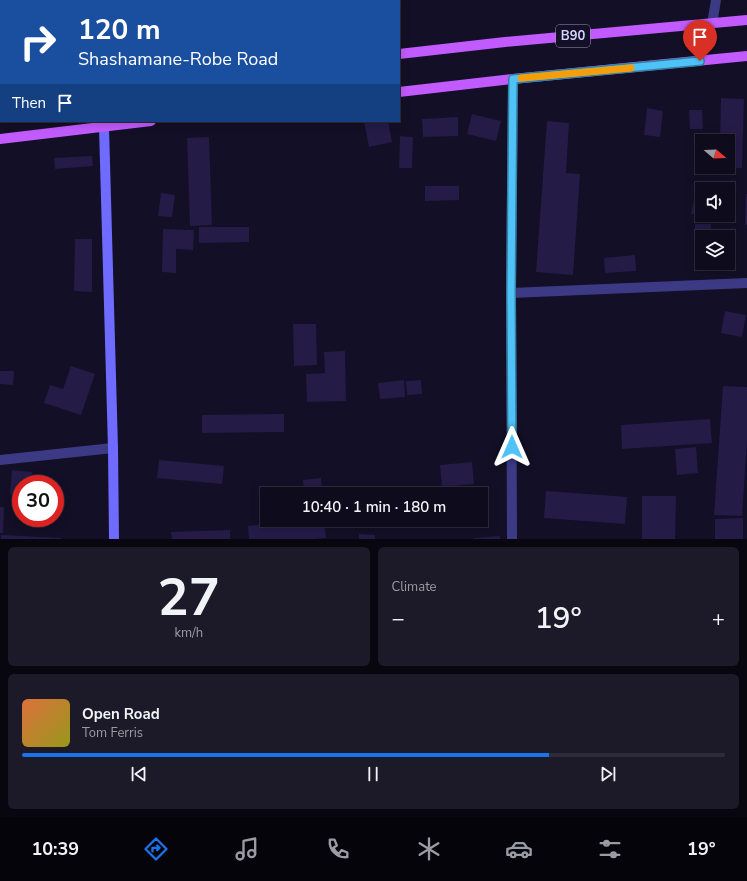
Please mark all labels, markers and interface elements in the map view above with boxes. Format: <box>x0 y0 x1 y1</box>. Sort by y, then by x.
text: 120 m <box>78 11 161 49</box>
icon: right <box>12 16 64 68</box>
pin <box>683 20 717 61</box>
road number: B90 <box>556 25 590 47</box>
icon: arrive <box>689 26 711 48</box>
text: Shashamane-Robe Road <box>78 47 278 71</box>
icon: arrive <box>54 92 76 114</box>
text: Then <box>12 93 46 113</box>
north arrow <box>695 134 735 174</box>
map controls <box>695 134 735 270</box>
button: sound <box>695 182 735 222</box>
button: layers <box>695 230 735 270</box>
position arrow <box>491 426 533 468</box>
speed limit sign: 30 <box>12 475 64 527</box>
text: 10:40 · 1 min · 180 m <box>302 497 446 517</box>
text: 27 <box>158 562 220 633</box>
text: Climate <box>392 578 437 596</box>
text: 19° <box>535 598 582 639</box>
text: − <box>392 604 405 634</box>
text: + <box>712 604 725 634</box>
text: km/h <box>174 624 203 642</box>
text: Open Road <box>82 704 160 724</box>
text: Tom Ferris <box>82 724 143 742</box>
icon: previous <box>128 763 150 785</box>
icon: pause <box>362 763 384 785</box>
icon: next <box>597 763 619 785</box>
icon: directions <box>142 835 170 863</box>
icon: music <box>233 835 261 863</box>
icon: phone <box>324 835 352 863</box>
icon: climate <box>415 835 443 863</box>
icon: car <box>505 835 533 863</box>
icon: filters <box>596 835 624 863</box>
text: 10:39 <box>31 837 79 861</box>
text: 19° <box>687 837 716 861</box>

